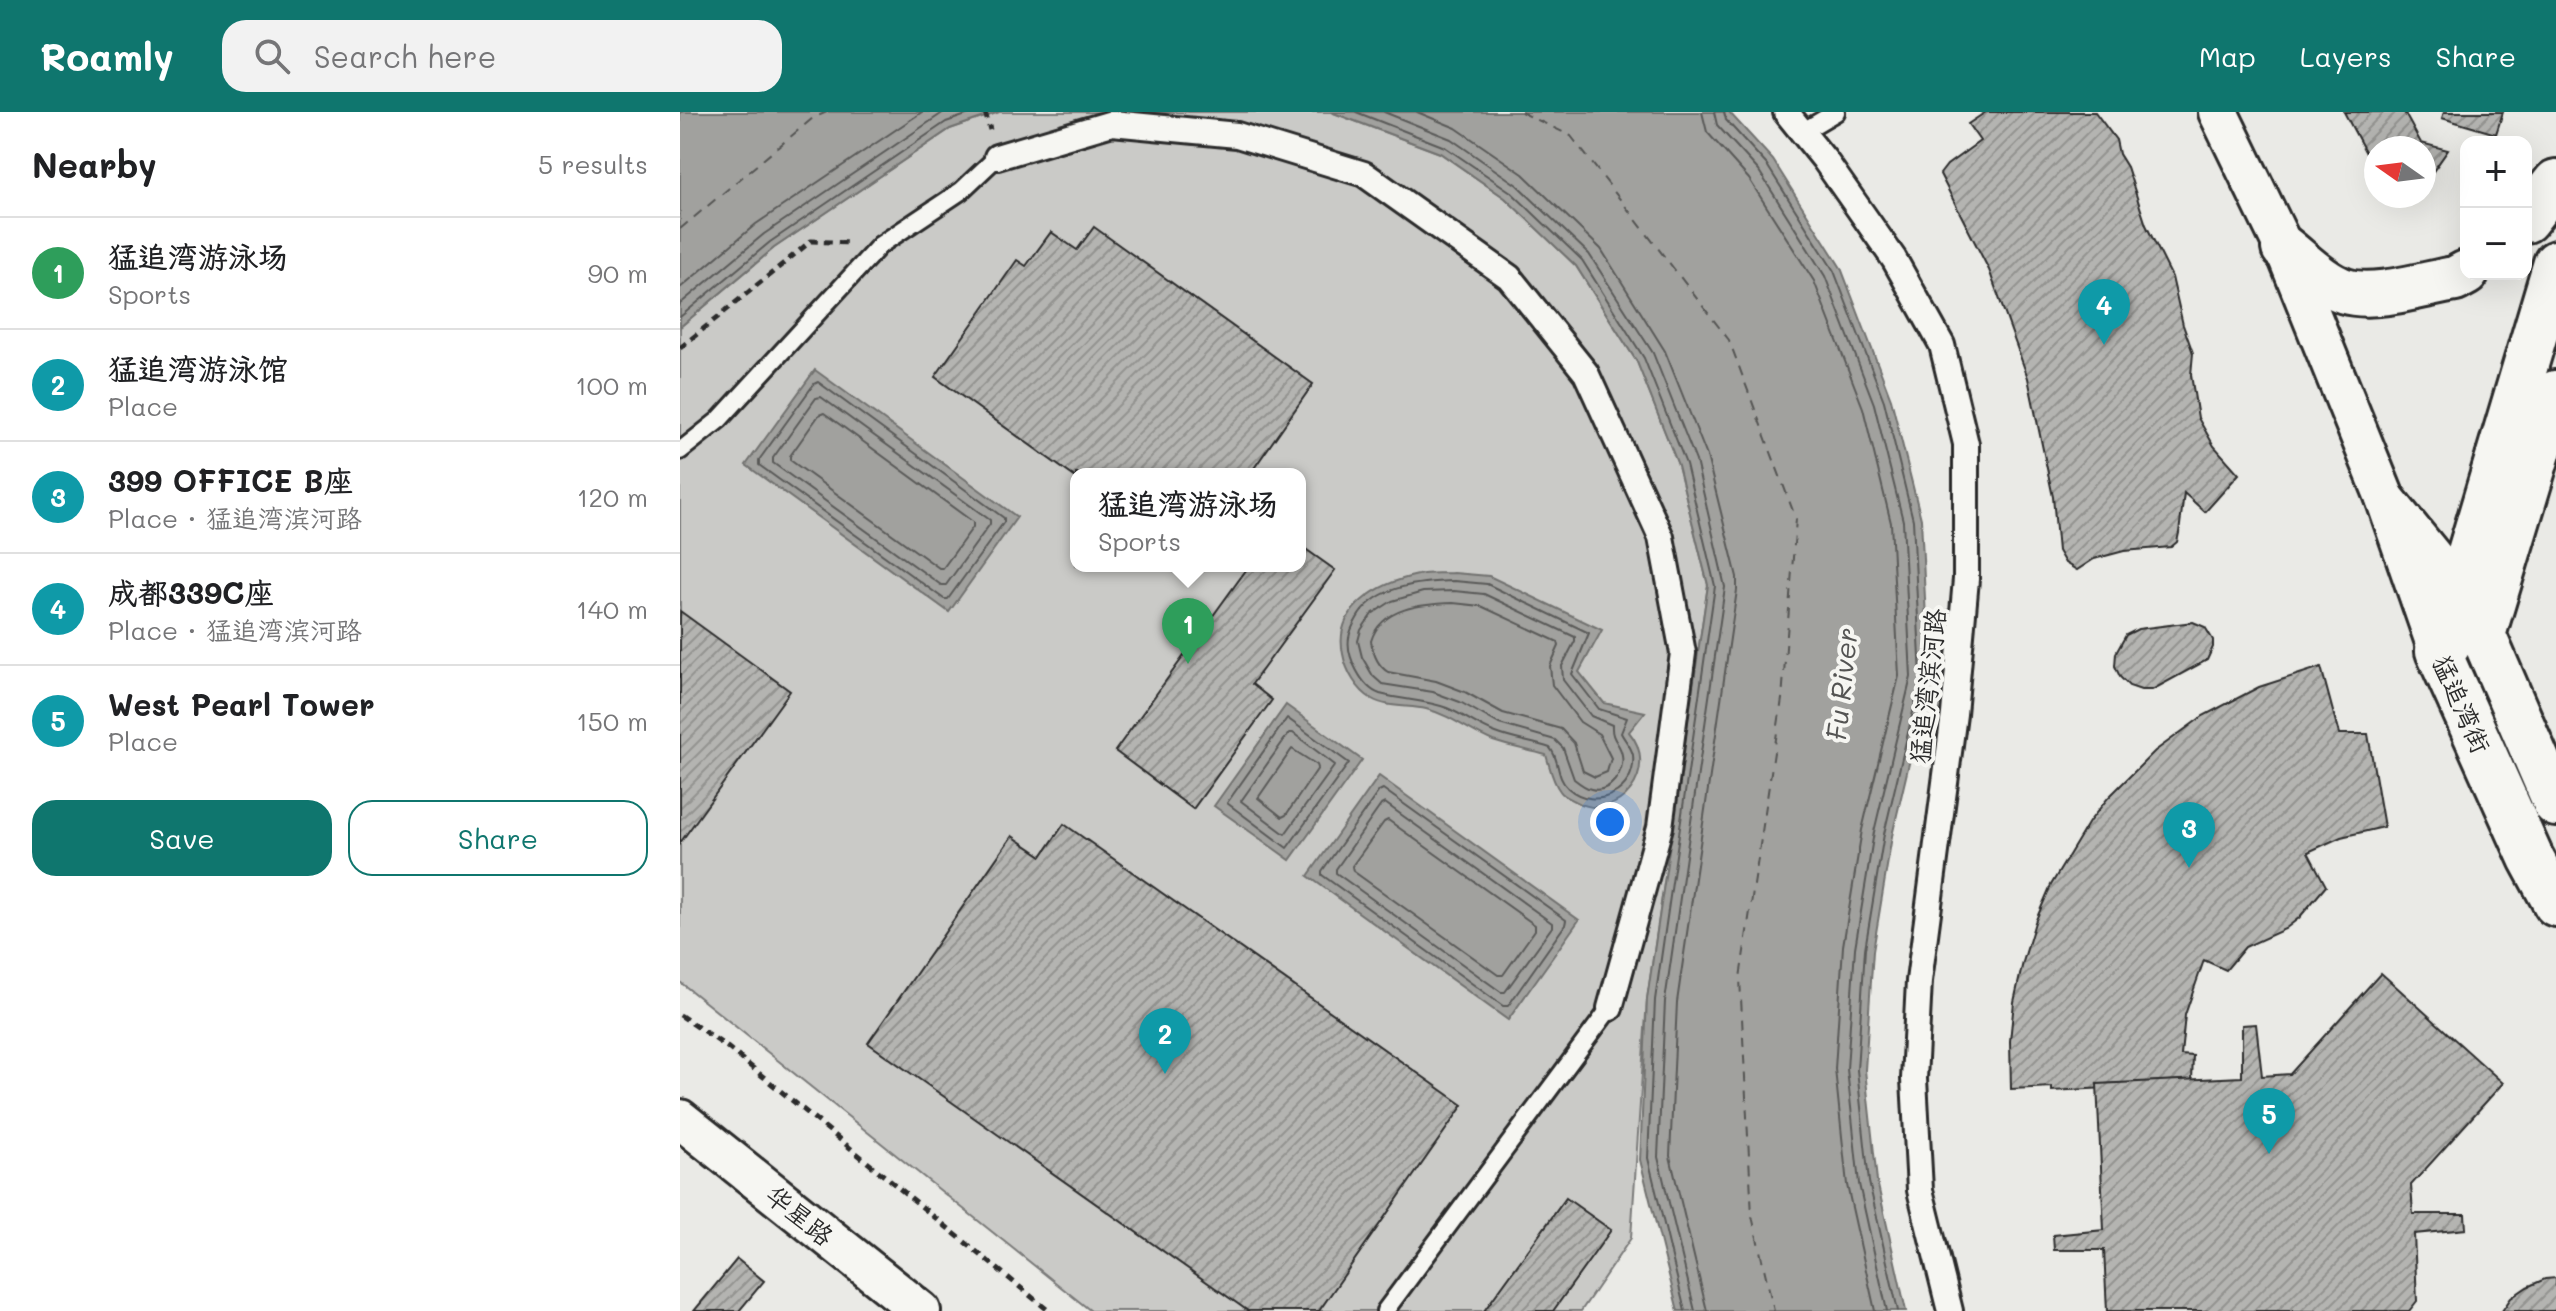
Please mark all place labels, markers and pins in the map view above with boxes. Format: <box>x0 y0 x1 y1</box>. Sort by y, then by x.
pin: 4 <box>2078 279 2130 345</box>
pin: 1 <box>1162 598 1214 664</box>
pin: 3 <box>2163 802 2215 868</box>
pin: 2 <box>1139 1008 1191 1074</box>
pin: 5 <box>2243 1088 2295 1154</box>

